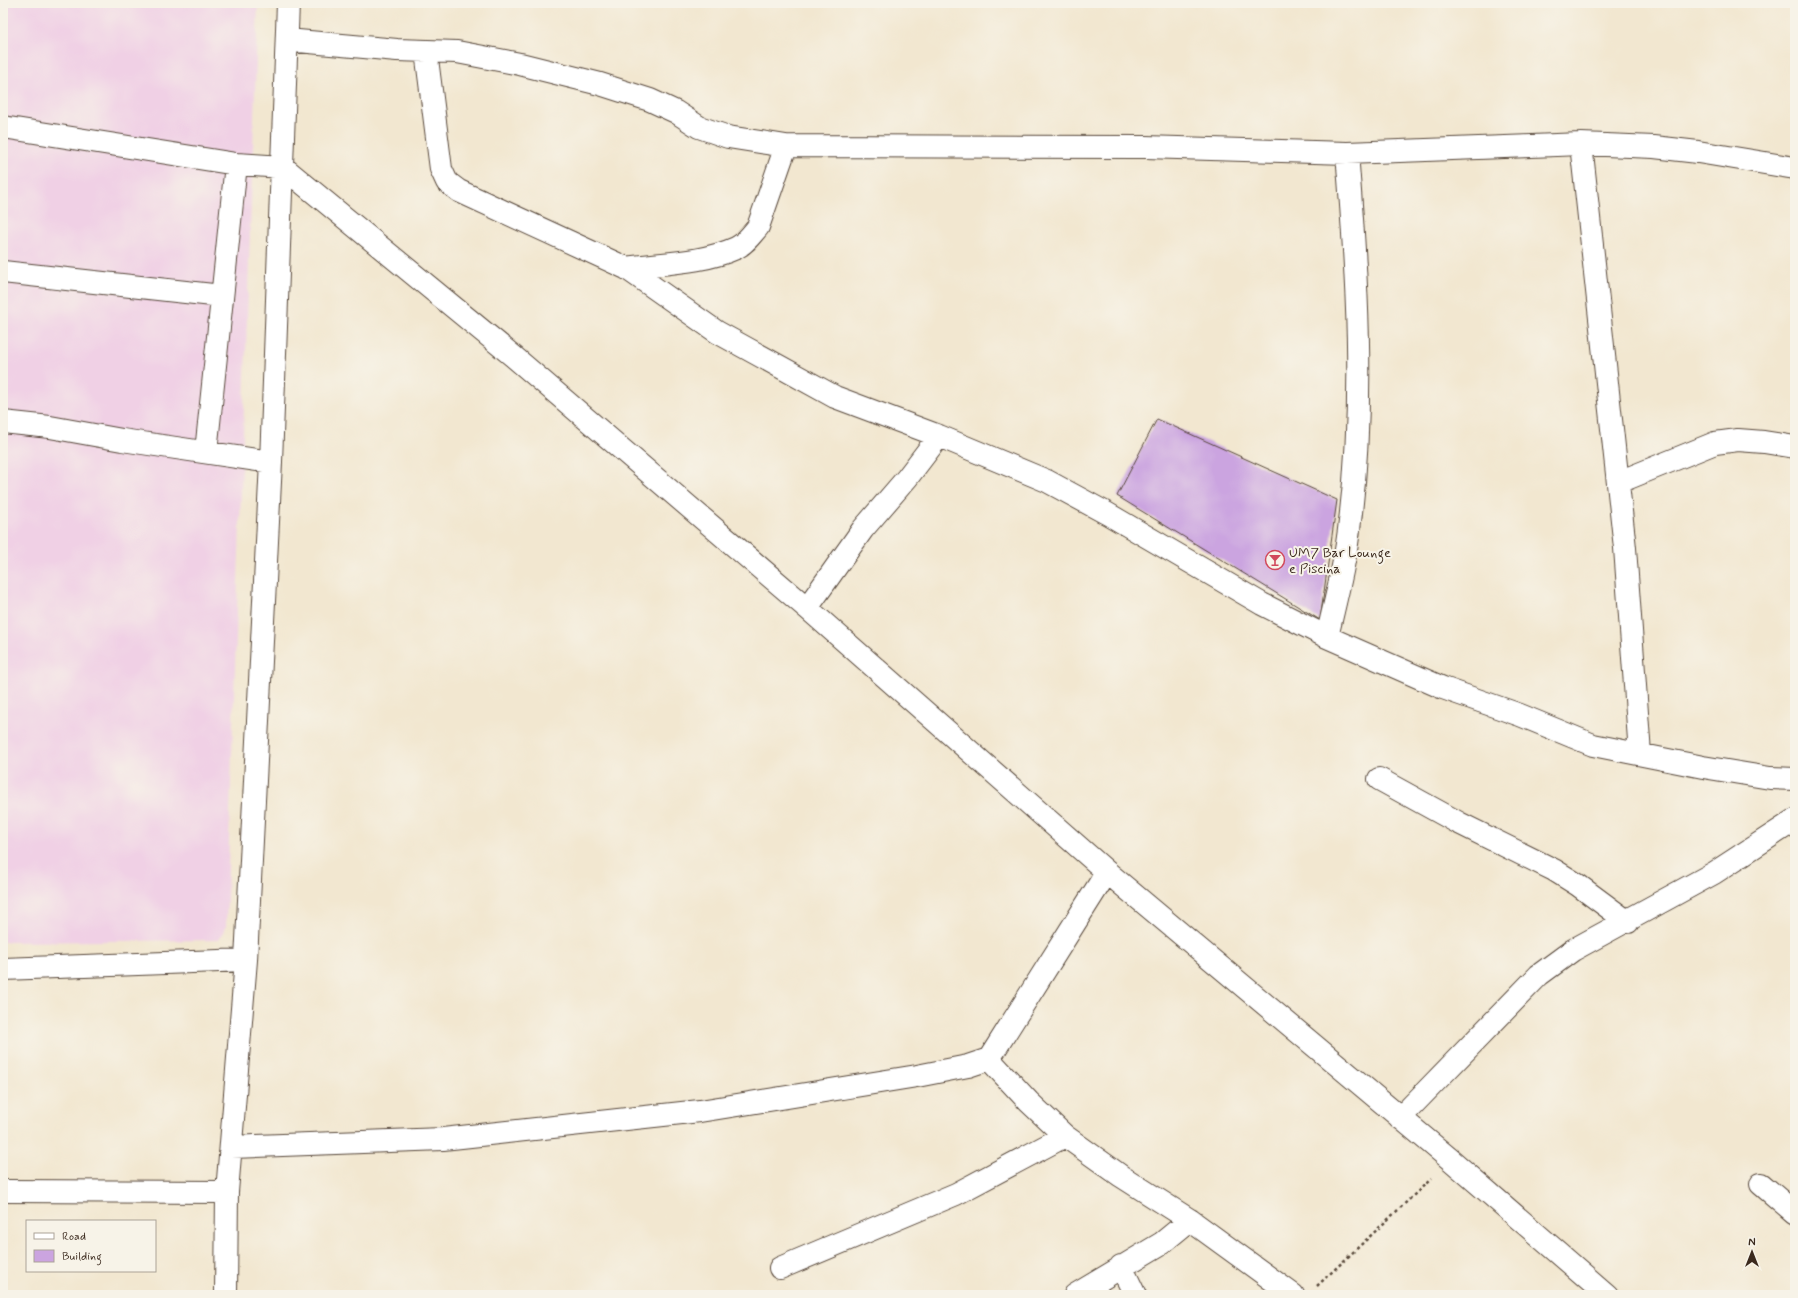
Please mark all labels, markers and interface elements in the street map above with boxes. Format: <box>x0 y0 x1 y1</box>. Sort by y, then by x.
place label: UM7 Bar Lounge e Piscina <box>1289 544 1391 578</box>
bar icon: UM7 Bar Lounge e Piscina <box>1264 549 1286 571</box>
legend <box>26 1220 156 1272</box>
text: Road <box>62 1229 86 1245</box>
north arrow <box>1732 1232 1772 1272</box>
text: N <box>1748 1236 1756 1250</box>
text: Building <box>62 1249 102 1266</box>

